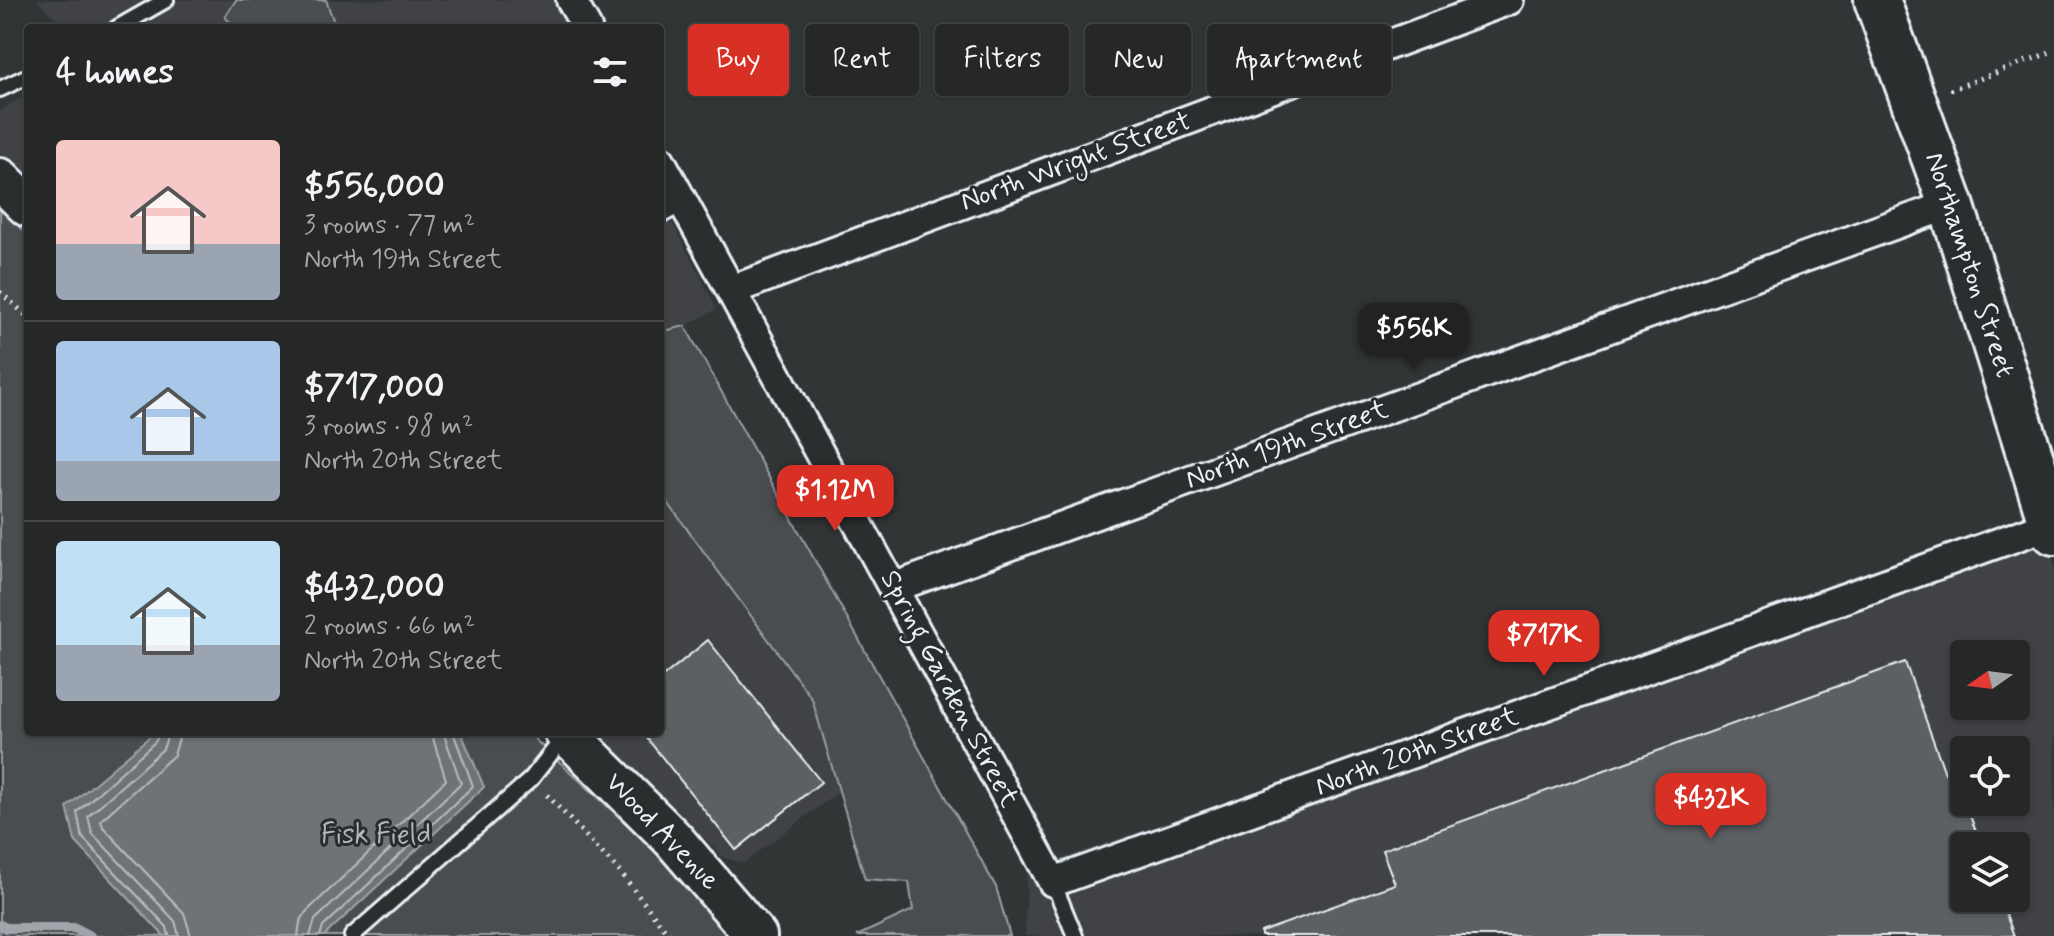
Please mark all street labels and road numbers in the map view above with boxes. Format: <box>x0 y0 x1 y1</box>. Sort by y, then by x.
street label: North Wright Street <box>956 103 1197 223</box>
street label: Northampton Street <box>1915 148 2023 382</box>
street label: North 19th Street <box>1181 391 1394 499</box>
street label: Spring Garden Street <box>868 564 1027 816</box>
street label: North 20th Street <box>1310 698 1524 806</box>
street label: Wood Avenue <box>596 765 728 899</box>

